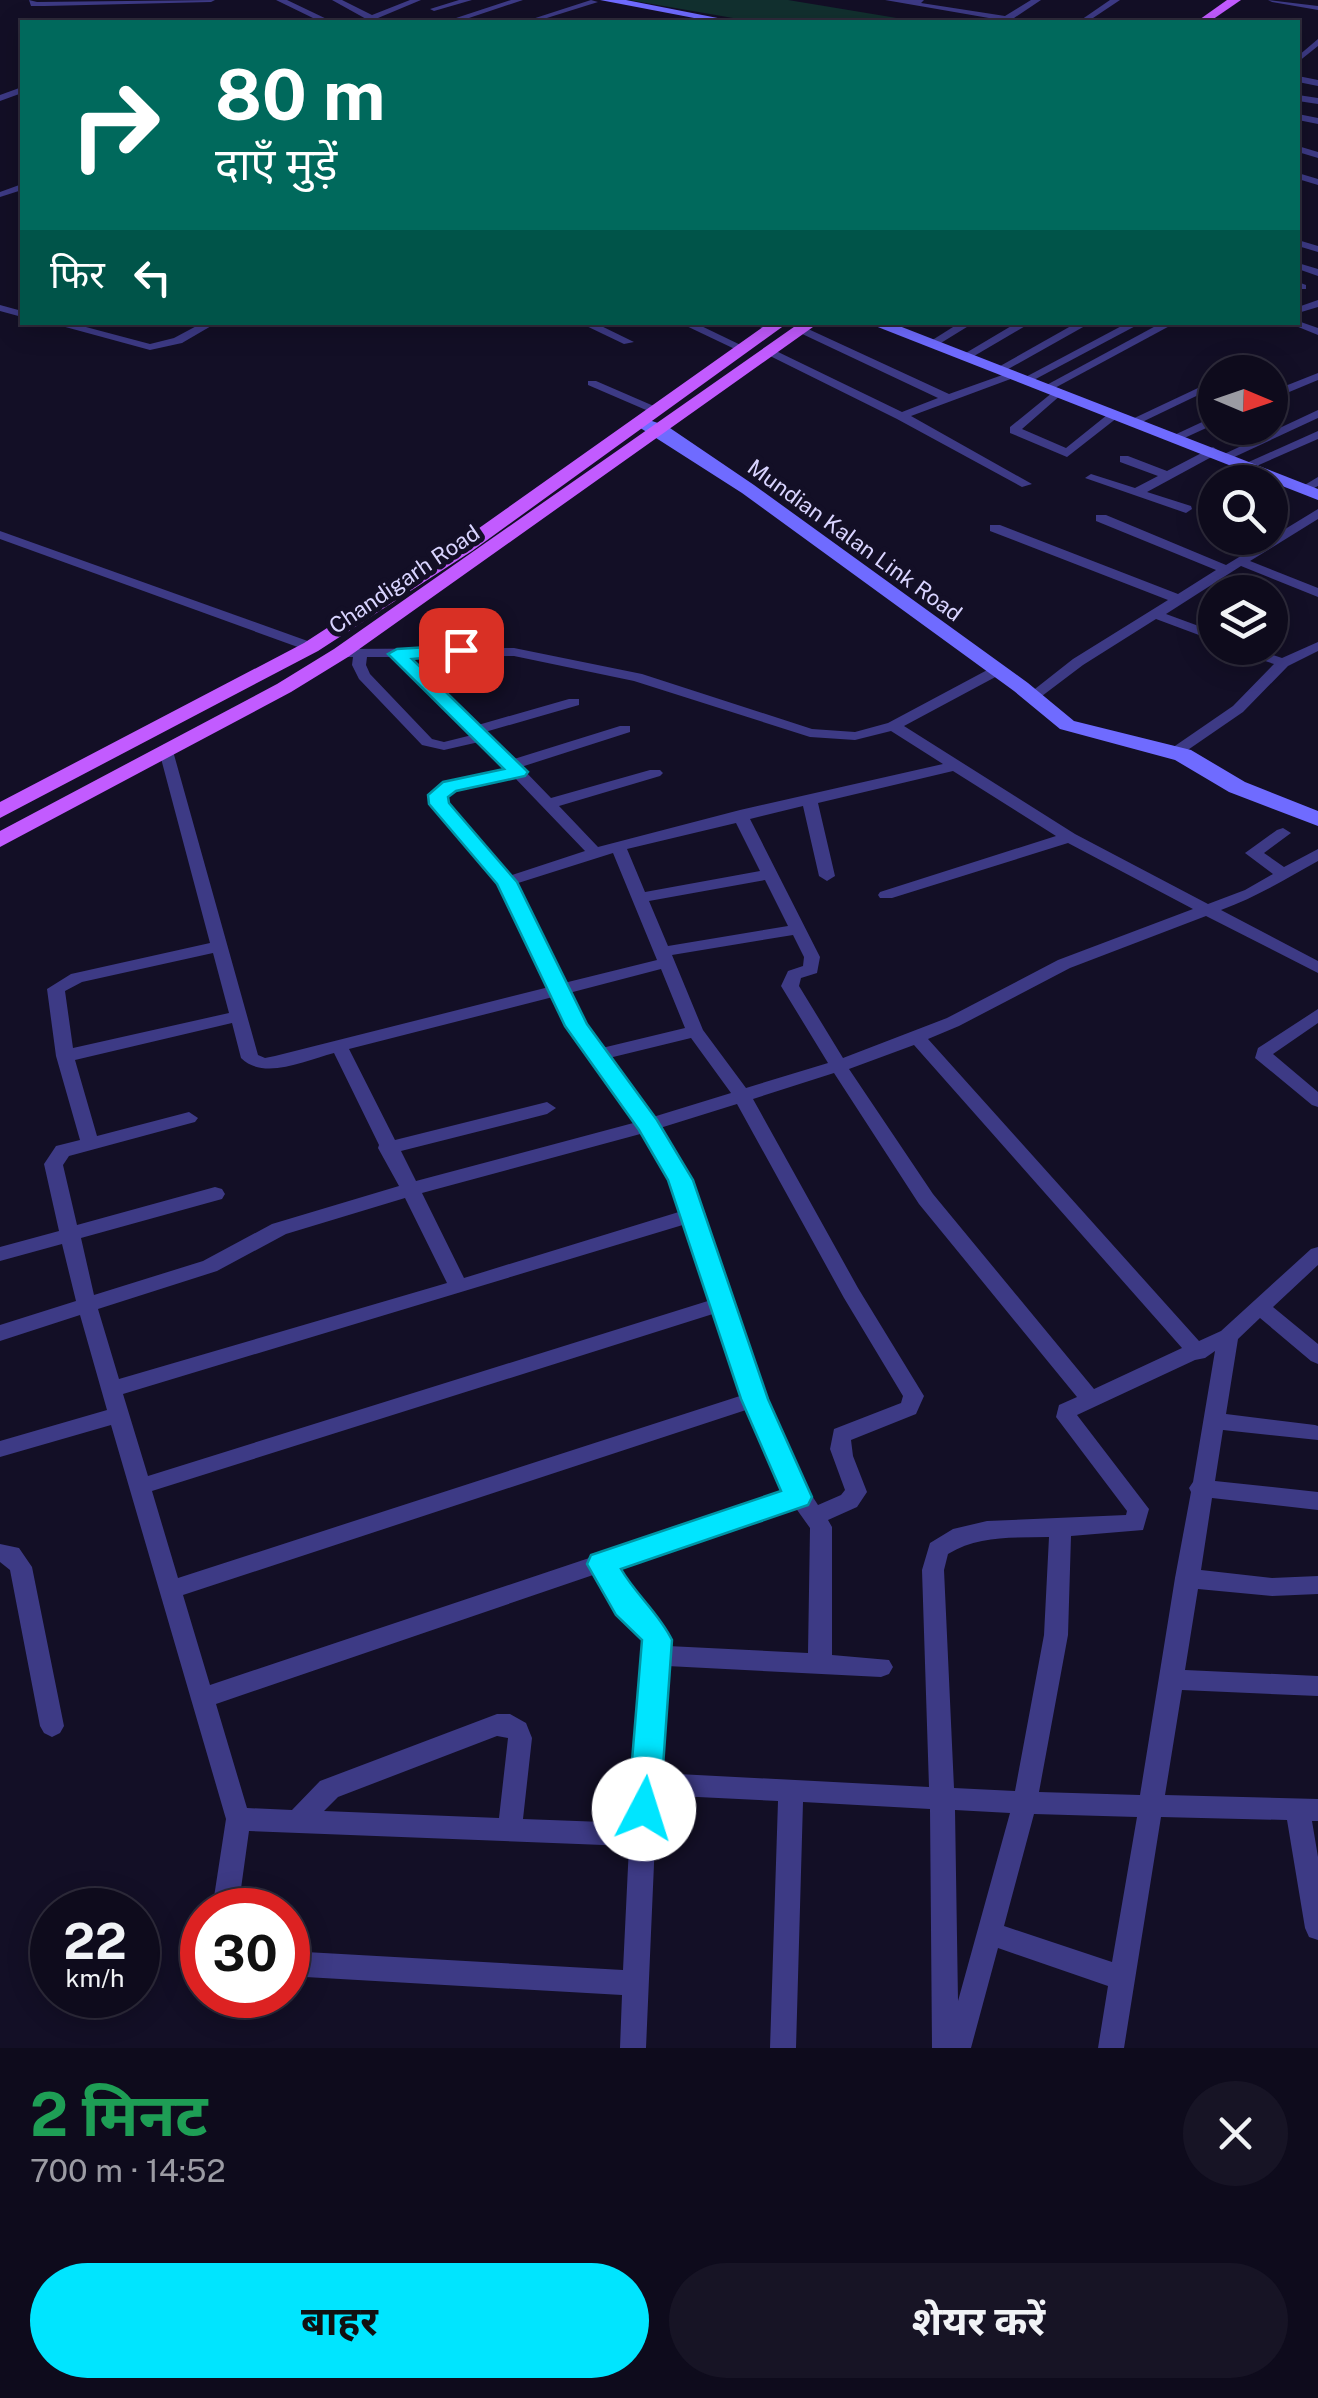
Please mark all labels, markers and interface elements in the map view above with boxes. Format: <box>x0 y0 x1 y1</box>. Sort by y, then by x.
text: 80 m <box>215 53 385 136</box>
icon: right <box>50 60 180 190</box>
text: दाएँ मुड़ें <box>215 137 337 190</box>
icon: left <box>125 250 180 305</box>
text: फिर <box>50 252 105 297</box>
north arrow <box>1198 355 1288 445</box>
map controls <box>1198 355 1288 665</box>
street label: Mundian Kalan Link Road <box>743 453 967 627</box>
button: search <box>1198 465 1288 555</box>
street label: Chandigarh Road <box>324 519 484 639</box>
button: layers <box>1198 575 1288 665</box>
pin <box>419 608 504 693</box>
icon: arrive <box>434 623 489 678</box>
position arrow <box>592 1757 696 1861</box>
speed limit sign: 30 <box>180 1888 310 2018</box>
text: 22 <box>63 1911 127 1970</box>
text: km/h <box>66 1963 124 1993</box>
text: 2 मिनट <box>30 2079 208 2150</box>
button: close <box>1183 2081 1288 2186</box>
text: 700 m · 14:52 <box>30 2152 226 2189</box>
button: बाहर <box>30 2263 649 2378</box>
button: शेयर करें <box>669 2263 1288 2378</box>

